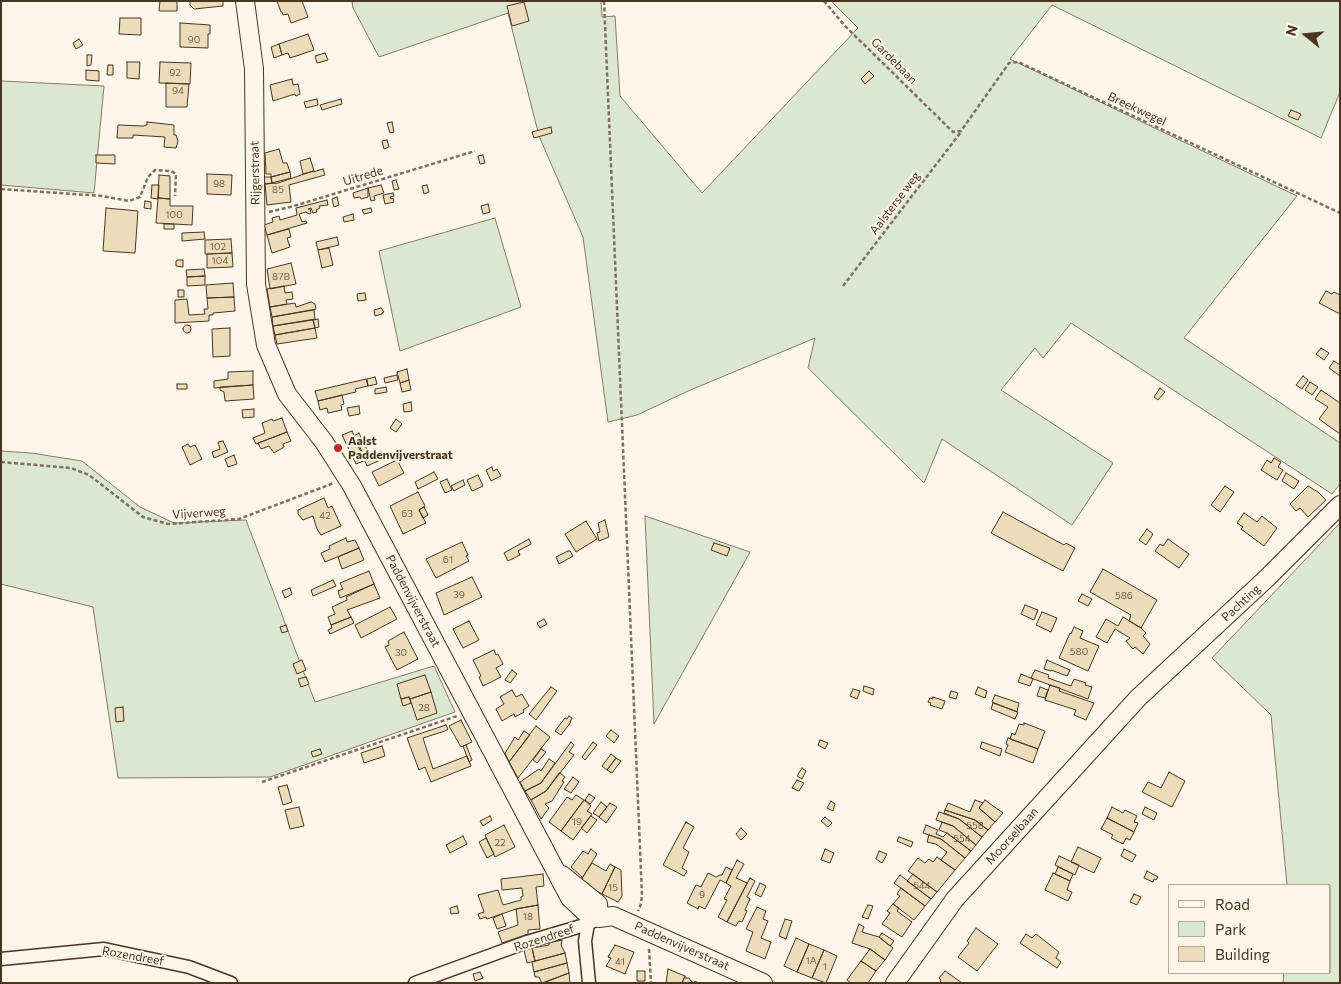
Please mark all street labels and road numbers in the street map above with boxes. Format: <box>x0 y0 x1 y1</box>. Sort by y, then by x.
street label: Gardebaan <box>868 35 920 87</box>
street label: Breekwegel <box>1105 89 1169 129</box>
street label: Rijgerstraat <box>247 141 263 205</box>
street label: Uitrede <box>341 163 385 189</box>
street label: Aalsterse weg <box>867 169 923 237</box>
street label: Vijverweg <box>172 504 226 522</box>
street label: Paddenvijverstraat <box>383 552 443 650</box>
street label: Pachting <box>1219 581 1263 625</box>
street label: Moorselbaan <box>983 805 1041 867</box>
street label: Paddenvijverstraat <box>632 919 732 973</box>
street label: Rozendreef <box>512 921 576 955</box>
street label: Rozendreef <box>101 943 165 969</box>

